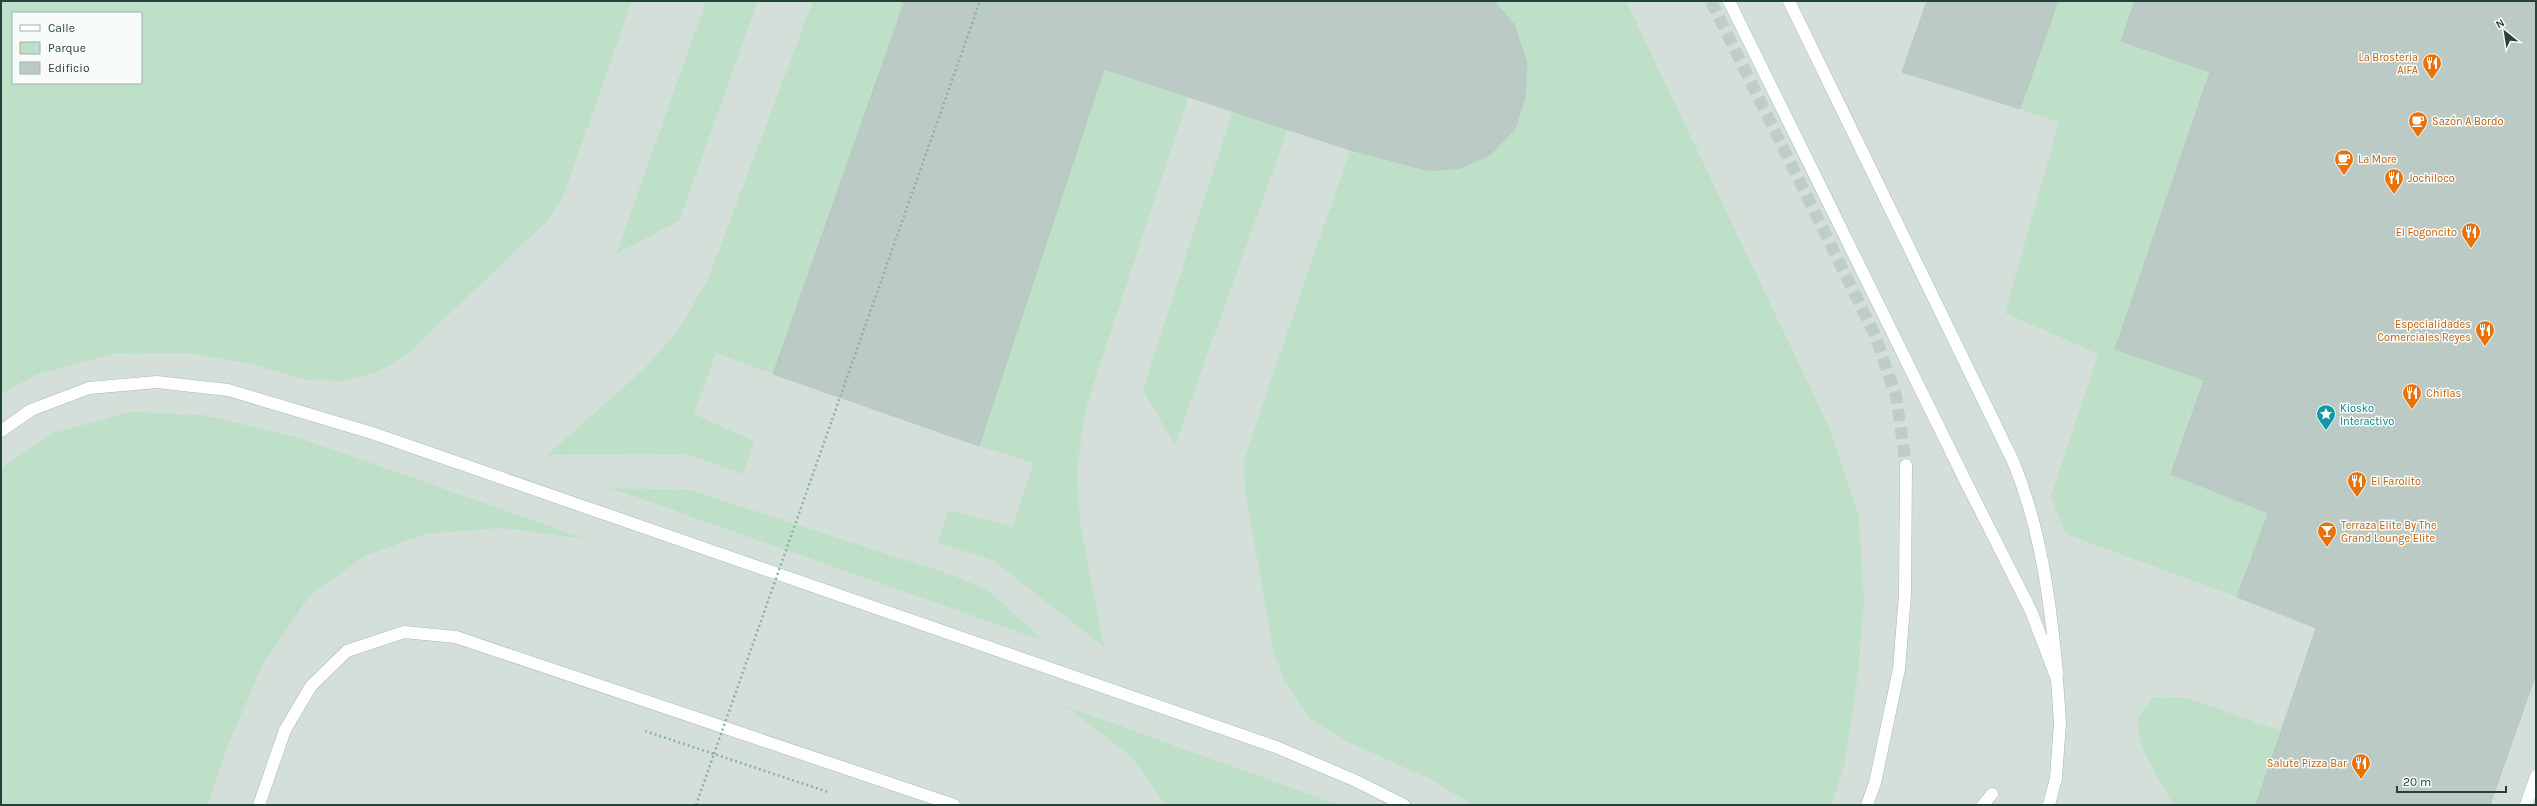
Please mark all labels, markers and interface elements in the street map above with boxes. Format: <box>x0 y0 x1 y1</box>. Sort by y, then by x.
legend <box>12 12 142 84</box>
north arrow <box>2485 12 2525 52</box>
text: N <box>2494 16 2507 31</box>
text: Calle <box>48 21 75 35</box>
text: Parque <box>48 41 86 55</box>
place label: La Brosteria AIFA <box>2358 51 2419 77</box>
restaurant icon: La Brosteria AIFA <box>2421 52 2443 80</box>
text: Edificio <box>48 61 89 75</box>
cafe icon: Sazón A Bordo <box>2407 110 2429 138</box>
place label: Sazón A Bordo <box>2432 115 2503 128</box>
cafe icon: La More <box>2333 148 2355 176</box>
place label: La More <box>2358 153 2397 166</box>
restaurant icon: Jochiloco <box>2383 167 2405 195</box>
place label: Jochiloco <box>2408 172 2455 185</box>
restaurant icon: El Fogoncito <box>2460 221 2482 249</box>
place label: El Fogoncito <box>2396 226 2457 239</box>
place label: Especialidades Comerciales Reyes <box>2377 318 2471 344</box>
restaurant icon: Especialidades Comerciales Reyes <box>2474 319 2496 347</box>
restaurant icon: Chiflas <box>2401 382 2423 410</box>
place label: Chiflas <box>2426 387 2462 400</box>
place label: Kiosko Interactivo <box>2340 402 2394 428</box>
place icon: Kiosko Interactivo <box>2315 403 2337 431</box>
restaurant icon: El Farolito <box>2346 470 2368 498</box>
place label: El Farolito <box>2371 475 2421 488</box>
place label: Terraza Elite By The Grand Lounge Elite <box>2341 519 2437 545</box>
bar icon: Terraza Elite By The Grand Lounge Elite <box>2316 520 2338 548</box>
restaurant icon: Salute Pizza Bar <box>2350 752 2372 780</box>
place label: Salute Pizza Bar <box>2267 757 2347 770</box>
scale bar <box>2397 768 2506 794</box>
text: 20 m <box>2403 775 2431 789</box>

